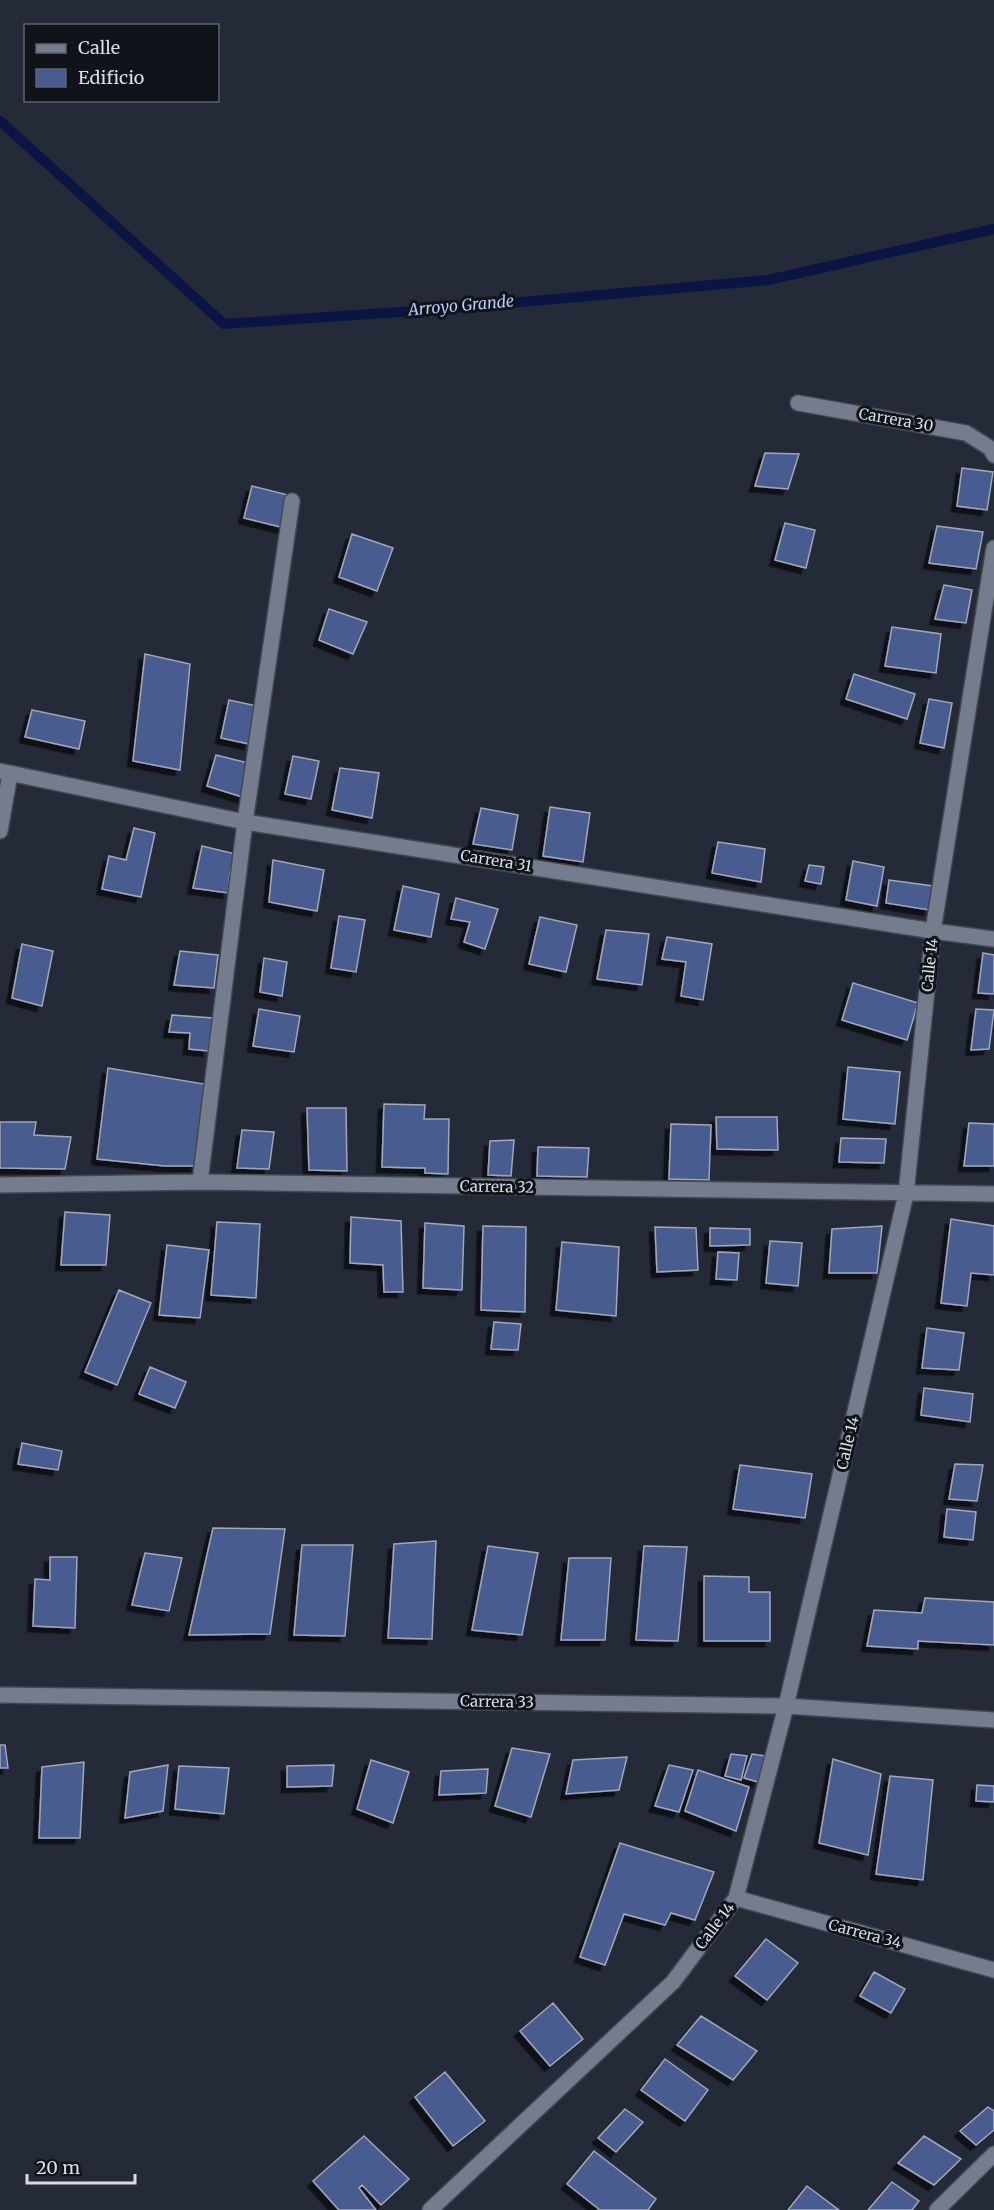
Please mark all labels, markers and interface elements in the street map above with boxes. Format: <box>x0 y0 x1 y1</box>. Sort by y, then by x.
legend <box>24 24 219 102</box>
text: Calle <box>78 36 120 59</box>
text: Edificio <box>78 66 144 89</box>
water label: Arroyo Grande <box>405 290 515 320</box>
street label: Carrera 30 <box>857 404 935 435</box>
street label: Carrera 31 <box>459 845 533 876</box>
street label: Calle 14 <box>917 937 942 993</box>
street label: Carrera 32 <box>460 1176 534 1197</box>
street label: Calle 14 <box>832 1414 863 1471</box>
street label: Carrera 33 <box>460 1691 534 1712</box>
street label: Calle 14 <box>691 1898 738 1953</box>
street label: Carrera 34 <box>827 1915 904 1952</box>
scale bar <box>27 2147 135 2185</box>
text: 20 m <box>36 2156 80 2179</box>

